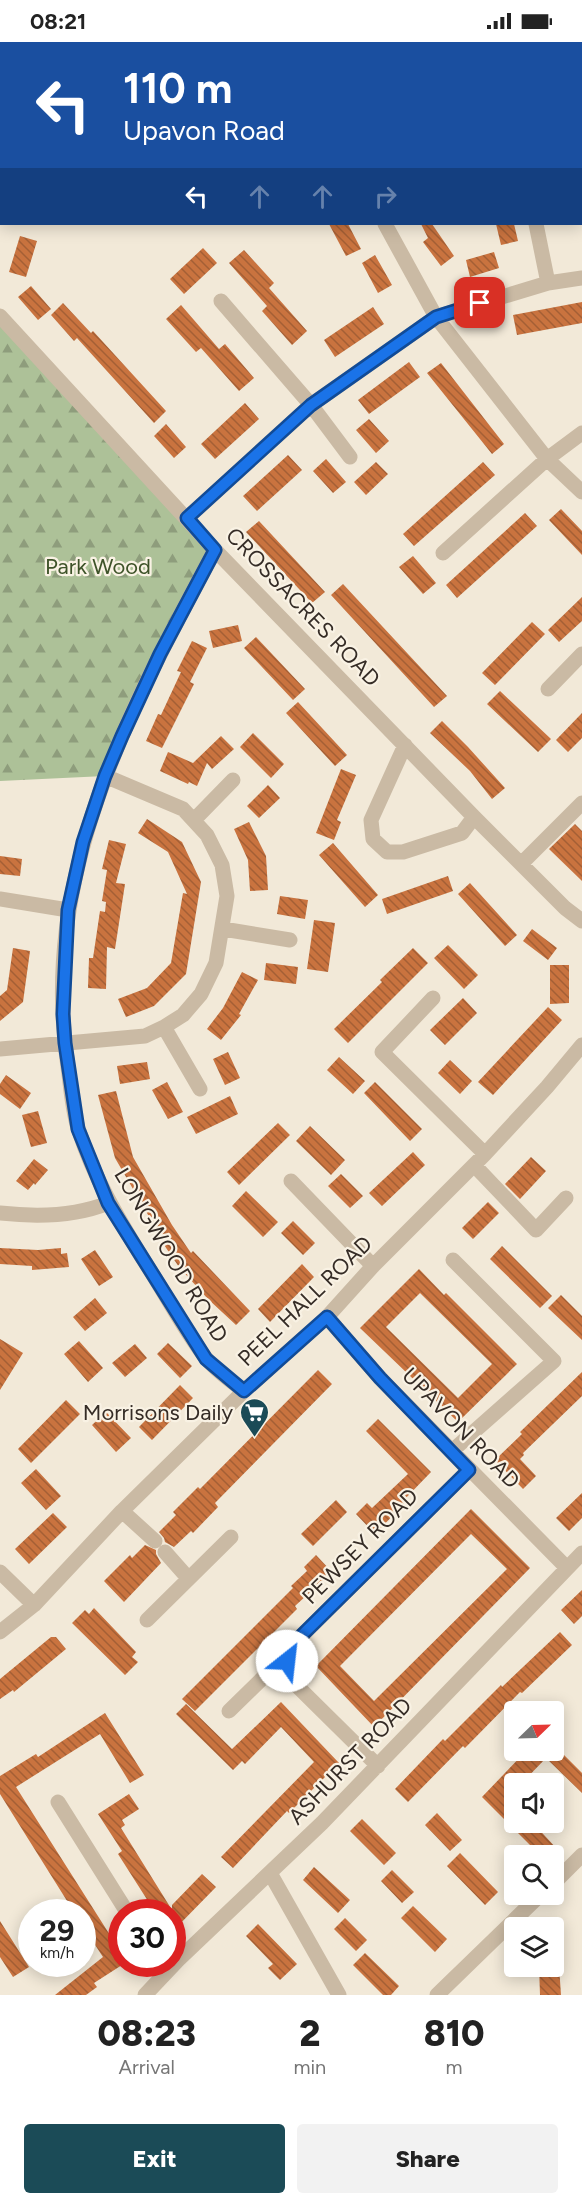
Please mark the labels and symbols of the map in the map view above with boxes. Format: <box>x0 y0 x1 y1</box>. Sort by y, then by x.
pin <box>454 277 505 328</box>
street label: CROSSACRES ROAD <box>220 522 386 692</box>
park label: Park Wood <box>45 553 151 580</box>
street label: LONGWOOD ROAD <box>108 1163 234 1347</box>
street label: PEEL HALL ROAD <box>232 1230 378 1372</box>
street label: UPAVON ROAD <box>396 1362 526 1494</box>
supermarket icon: Morrisons Daily <box>238 1396 270 1438</box>
place label: Morrisons Daily <box>83 1399 233 1426</box>
street label: PEWSEY ROAD <box>296 1482 424 1610</box>
position arrow <box>255 1629 319 1693</box>
street label: ASHURST ROAD <box>283 1692 417 1830</box>
north arrow <box>504 1701 564 1761</box>
speed limit sign: 30 <box>108 1899 186 1977</box>

